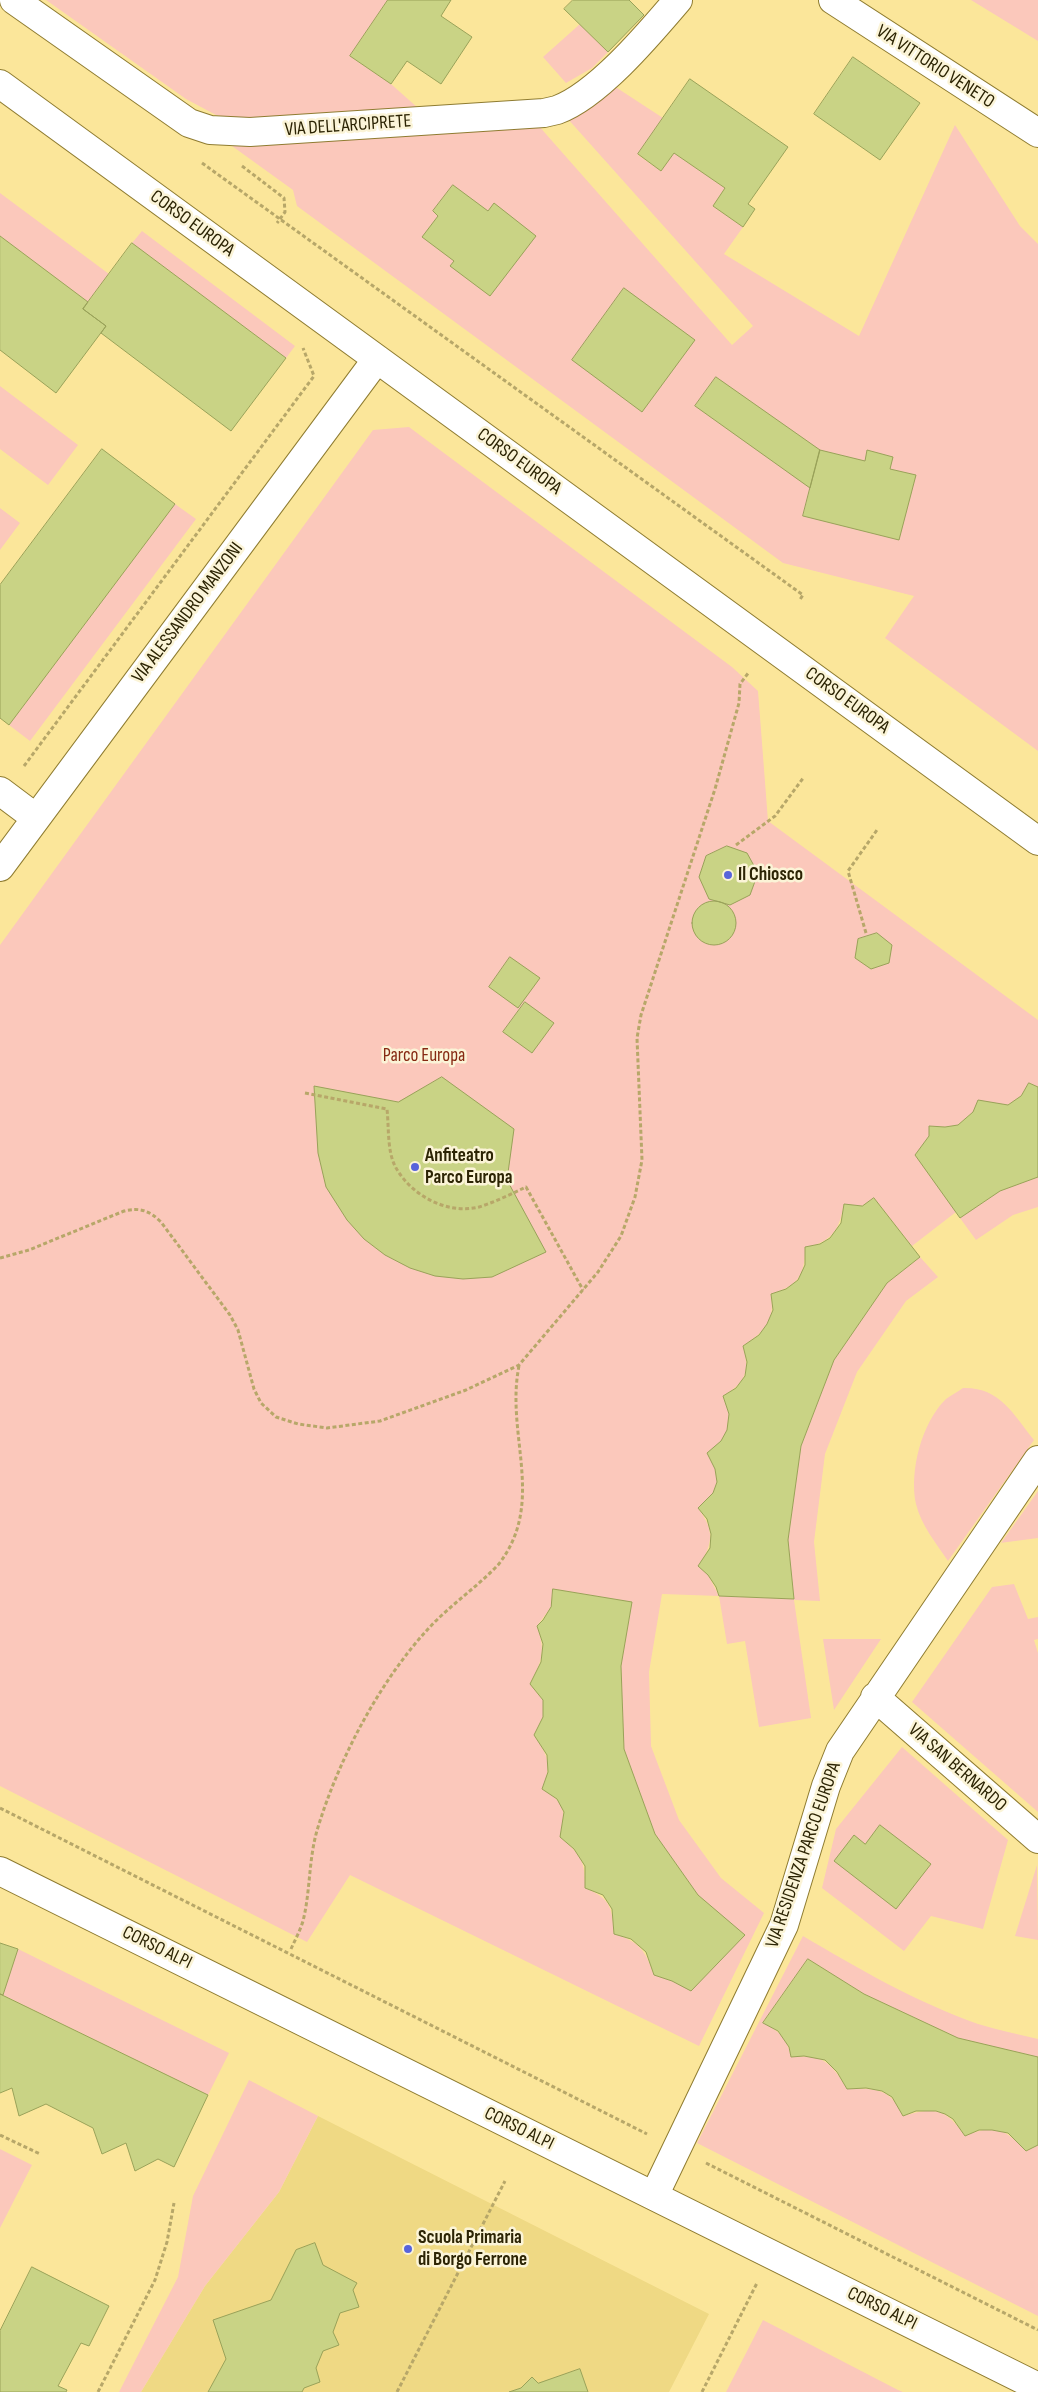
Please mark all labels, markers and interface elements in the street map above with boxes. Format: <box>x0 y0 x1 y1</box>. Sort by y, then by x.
street label: VIA VITTORIO VENETO <box>872 20 998 114</box>
street label: VIA DELL'ARCIPRETE <box>284 110 412 142</box>
street label: CORSO EUROPA <box>145 186 239 262</box>
street label: CORSO EUROPA <box>472 424 566 500</box>
street label: VIA ALESSANDRO MANZONI <box>128 538 248 688</box>
street label: CORSO EUROPA <box>800 663 894 739</box>
place label: Il Chiosco <box>738 864 803 886</box>
marker: Il Chiosco <box>722 869 734 881</box>
park label: Parco Europa <box>383 1045 465 1067</box>
place label: Anfiteatro Parco Europa <box>425 1145 513 1189</box>
marker: Anfiteatro Parco Europa <box>409 1161 421 1173</box>
street label: VIA SAN BERNARDO <box>903 1719 1011 1817</box>
street label: VIA RESIDENZA PARCO EUROPA <box>762 1759 846 1951</box>
street label: CORSO ALPI <box>118 1921 196 1975</box>
street label: CORSO ALPI <box>480 2102 558 2156</box>
place label: Scuola Primaria di Borgo Ferrone <box>418 2227 527 2271</box>
marker: Scuola Primaria di Borgo Ferrone <box>402 2243 414 2255</box>
street label: CORSO ALPI <box>843 2282 921 2336</box>

